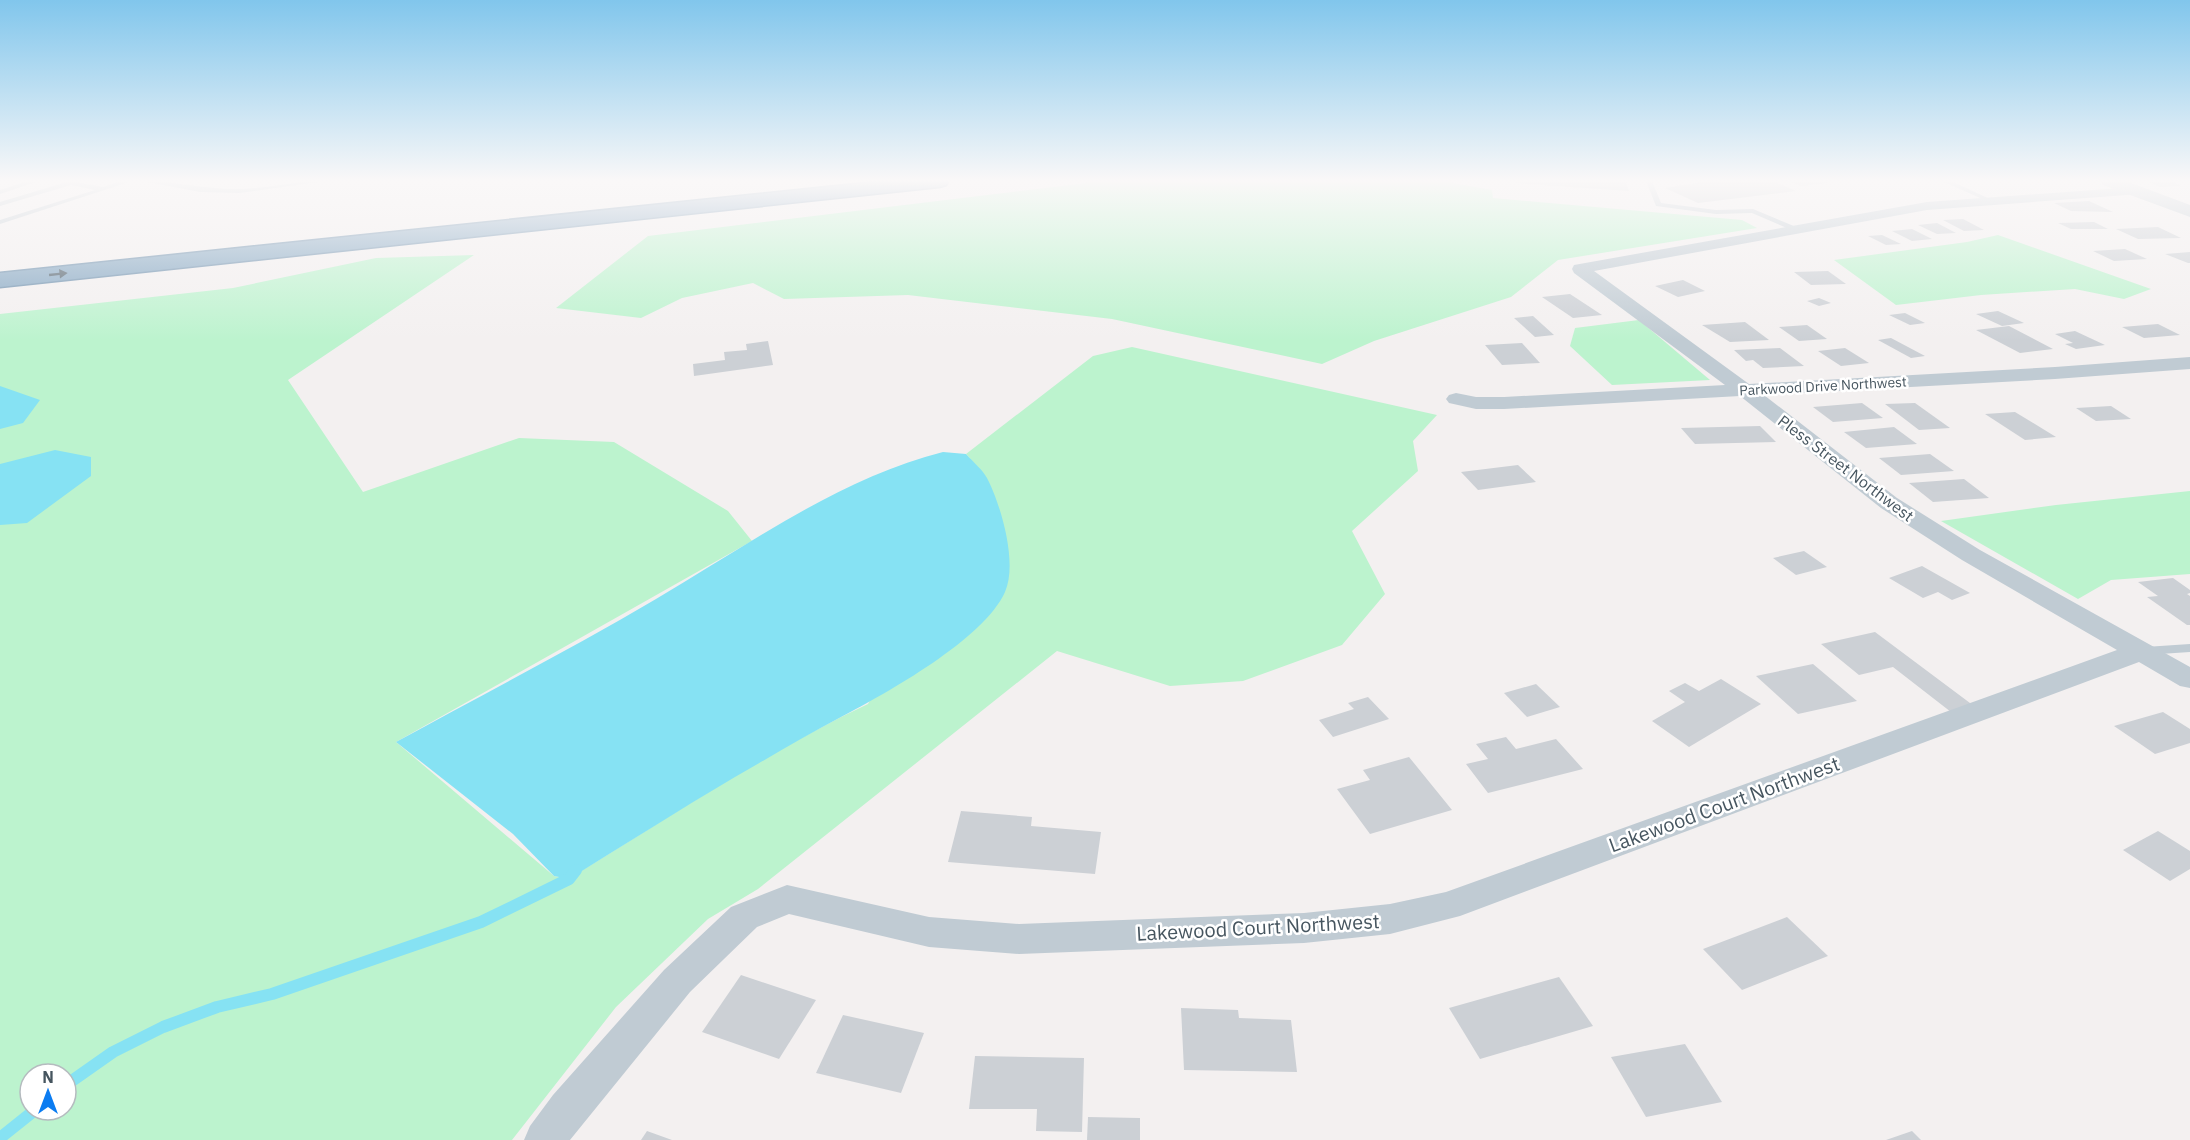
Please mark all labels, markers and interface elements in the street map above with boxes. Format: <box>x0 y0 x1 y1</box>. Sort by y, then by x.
one-way arrow <box>49 269 68 278</box>
street label: Parkwood Drive Northwest <box>1739 373 1907 399</box>
street label: Pless Street Northwest <box>1774 410 1918 526</box>
street label: Lakewood Court Northwest <box>1605 750 1843 858</box>
street label: Lakewood Court Northwest <box>1136 907 1380 947</box>
north arrow <box>18 1062 78 1122</box>
text: N <box>42 1067 54 1087</box>

